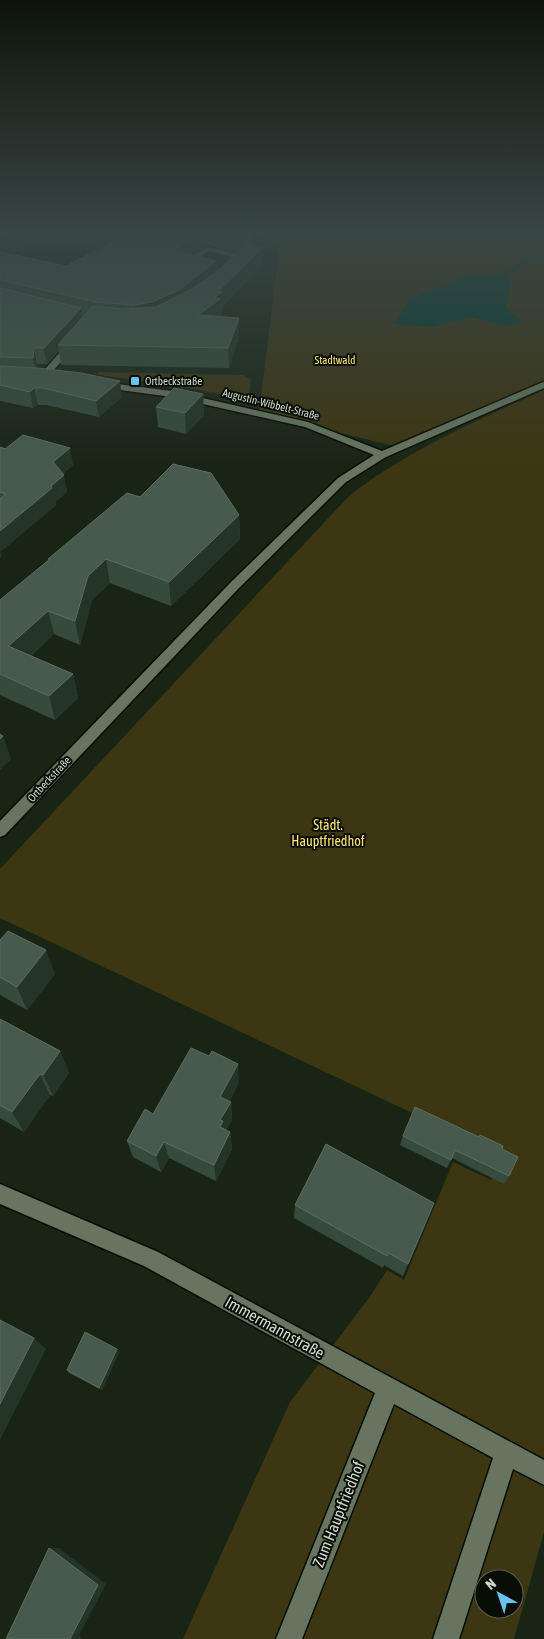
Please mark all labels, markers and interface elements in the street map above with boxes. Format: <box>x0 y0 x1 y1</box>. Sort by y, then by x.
park label: Stadtwald <box>315 354 355 366</box>
marker: Ortbeckstraße <box>129 375 141 387</box>
place label: Ortbeckstraße <box>145 375 202 387</box>
street label: Augustin-Wibbelt-Straße <box>221 386 321 422</box>
street label: Ortbeckstraße <box>25 754 73 804</box>
park label: Städt. Hauptfriedhof <box>291 817 365 849</box>
street label: Immermannstraße <box>222 1292 328 1362</box>
street label: Zum Hauptfriedhof <box>309 1458 369 1570</box>
north arrow <box>474 1569 524 1619</box>
text: N <box>482 1575 499 1593</box>

